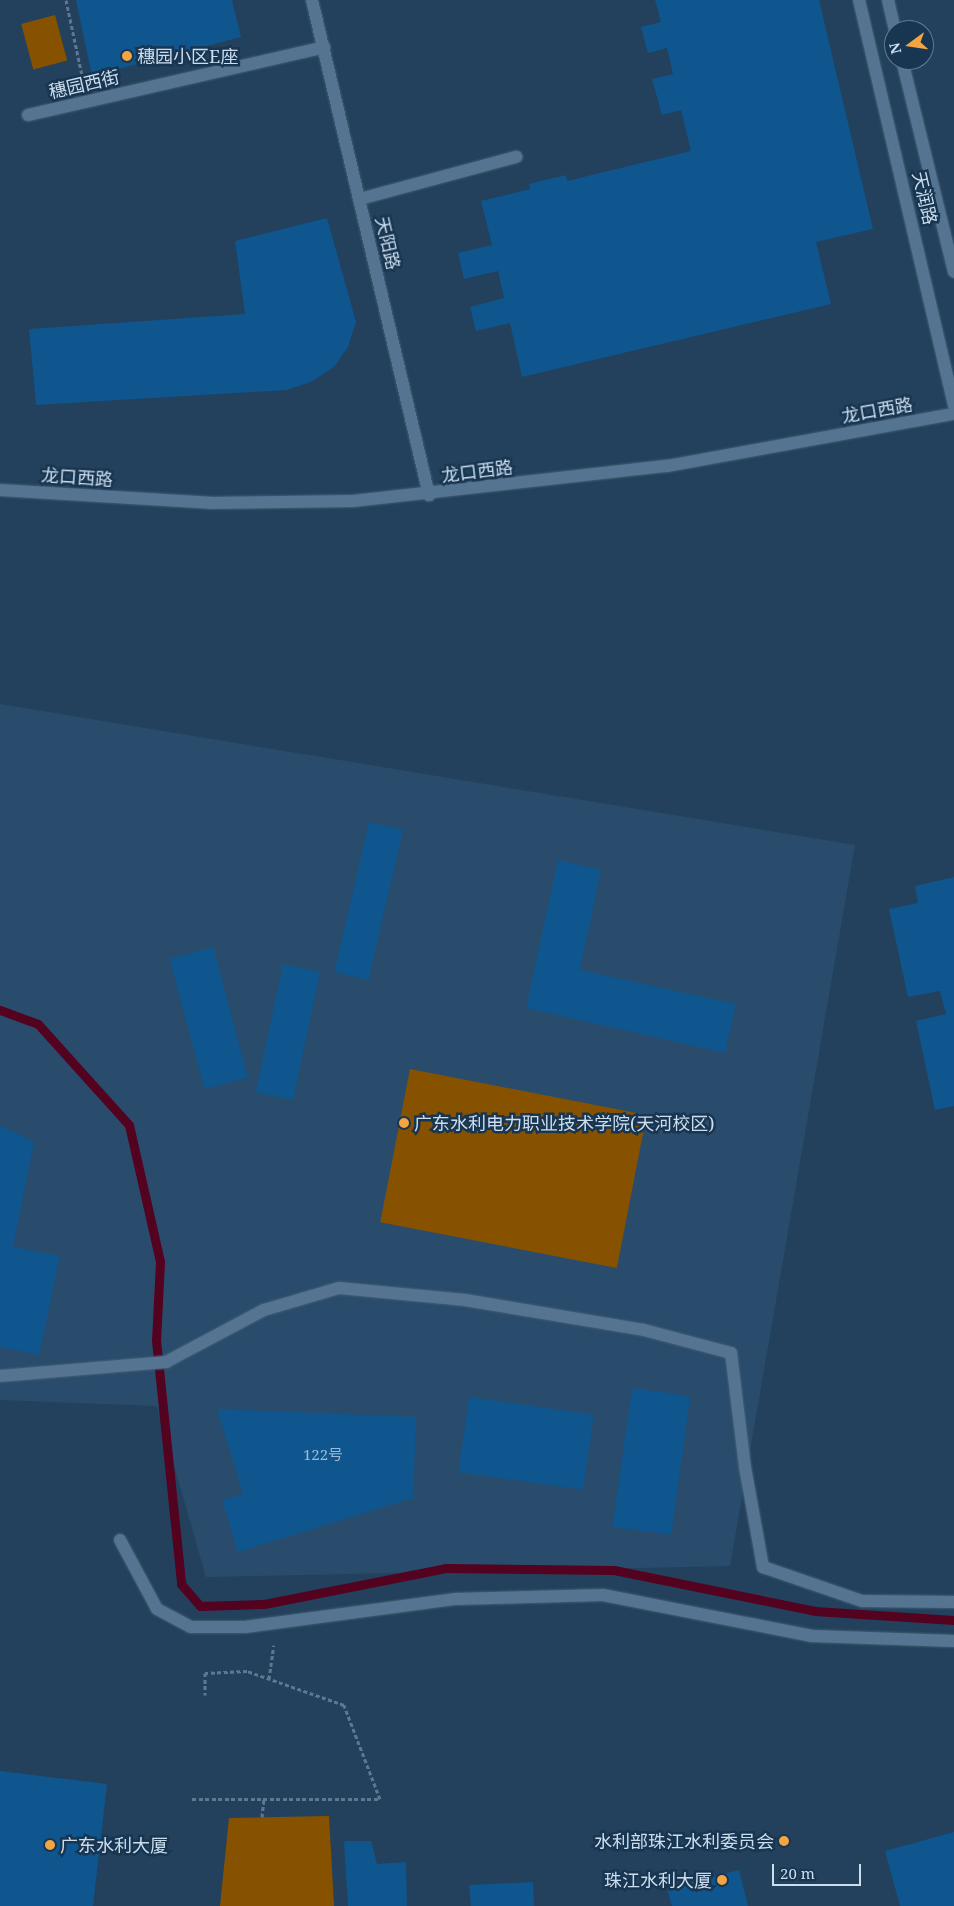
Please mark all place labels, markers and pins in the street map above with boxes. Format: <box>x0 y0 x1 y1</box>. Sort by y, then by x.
place label: 穗园小区E座 <box>137 45 238 67</box>
marker: 穗园小区E座 <box>121 50 133 62</box>
place label: 广东水利电力职业技术学院(天河校区) <box>414 1112 714 1134</box>
marker: 广东水利电力职业技术学院(天河校区) <box>398 1117 410 1129</box>
place label: 水利部珠江水利委员会 <box>594 1830 774 1852</box>
place label: 广东水利大厦 <box>60 1834 168 1856</box>
marker: 水利部珠江水利委员会 <box>778 1835 790 1847</box>
marker: 广东水利大厦 <box>44 1839 56 1851</box>
place label: 珠江水利大厦 <box>604 1869 712 1891</box>
marker: 珠江水利大厦 <box>716 1874 728 1886</box>

